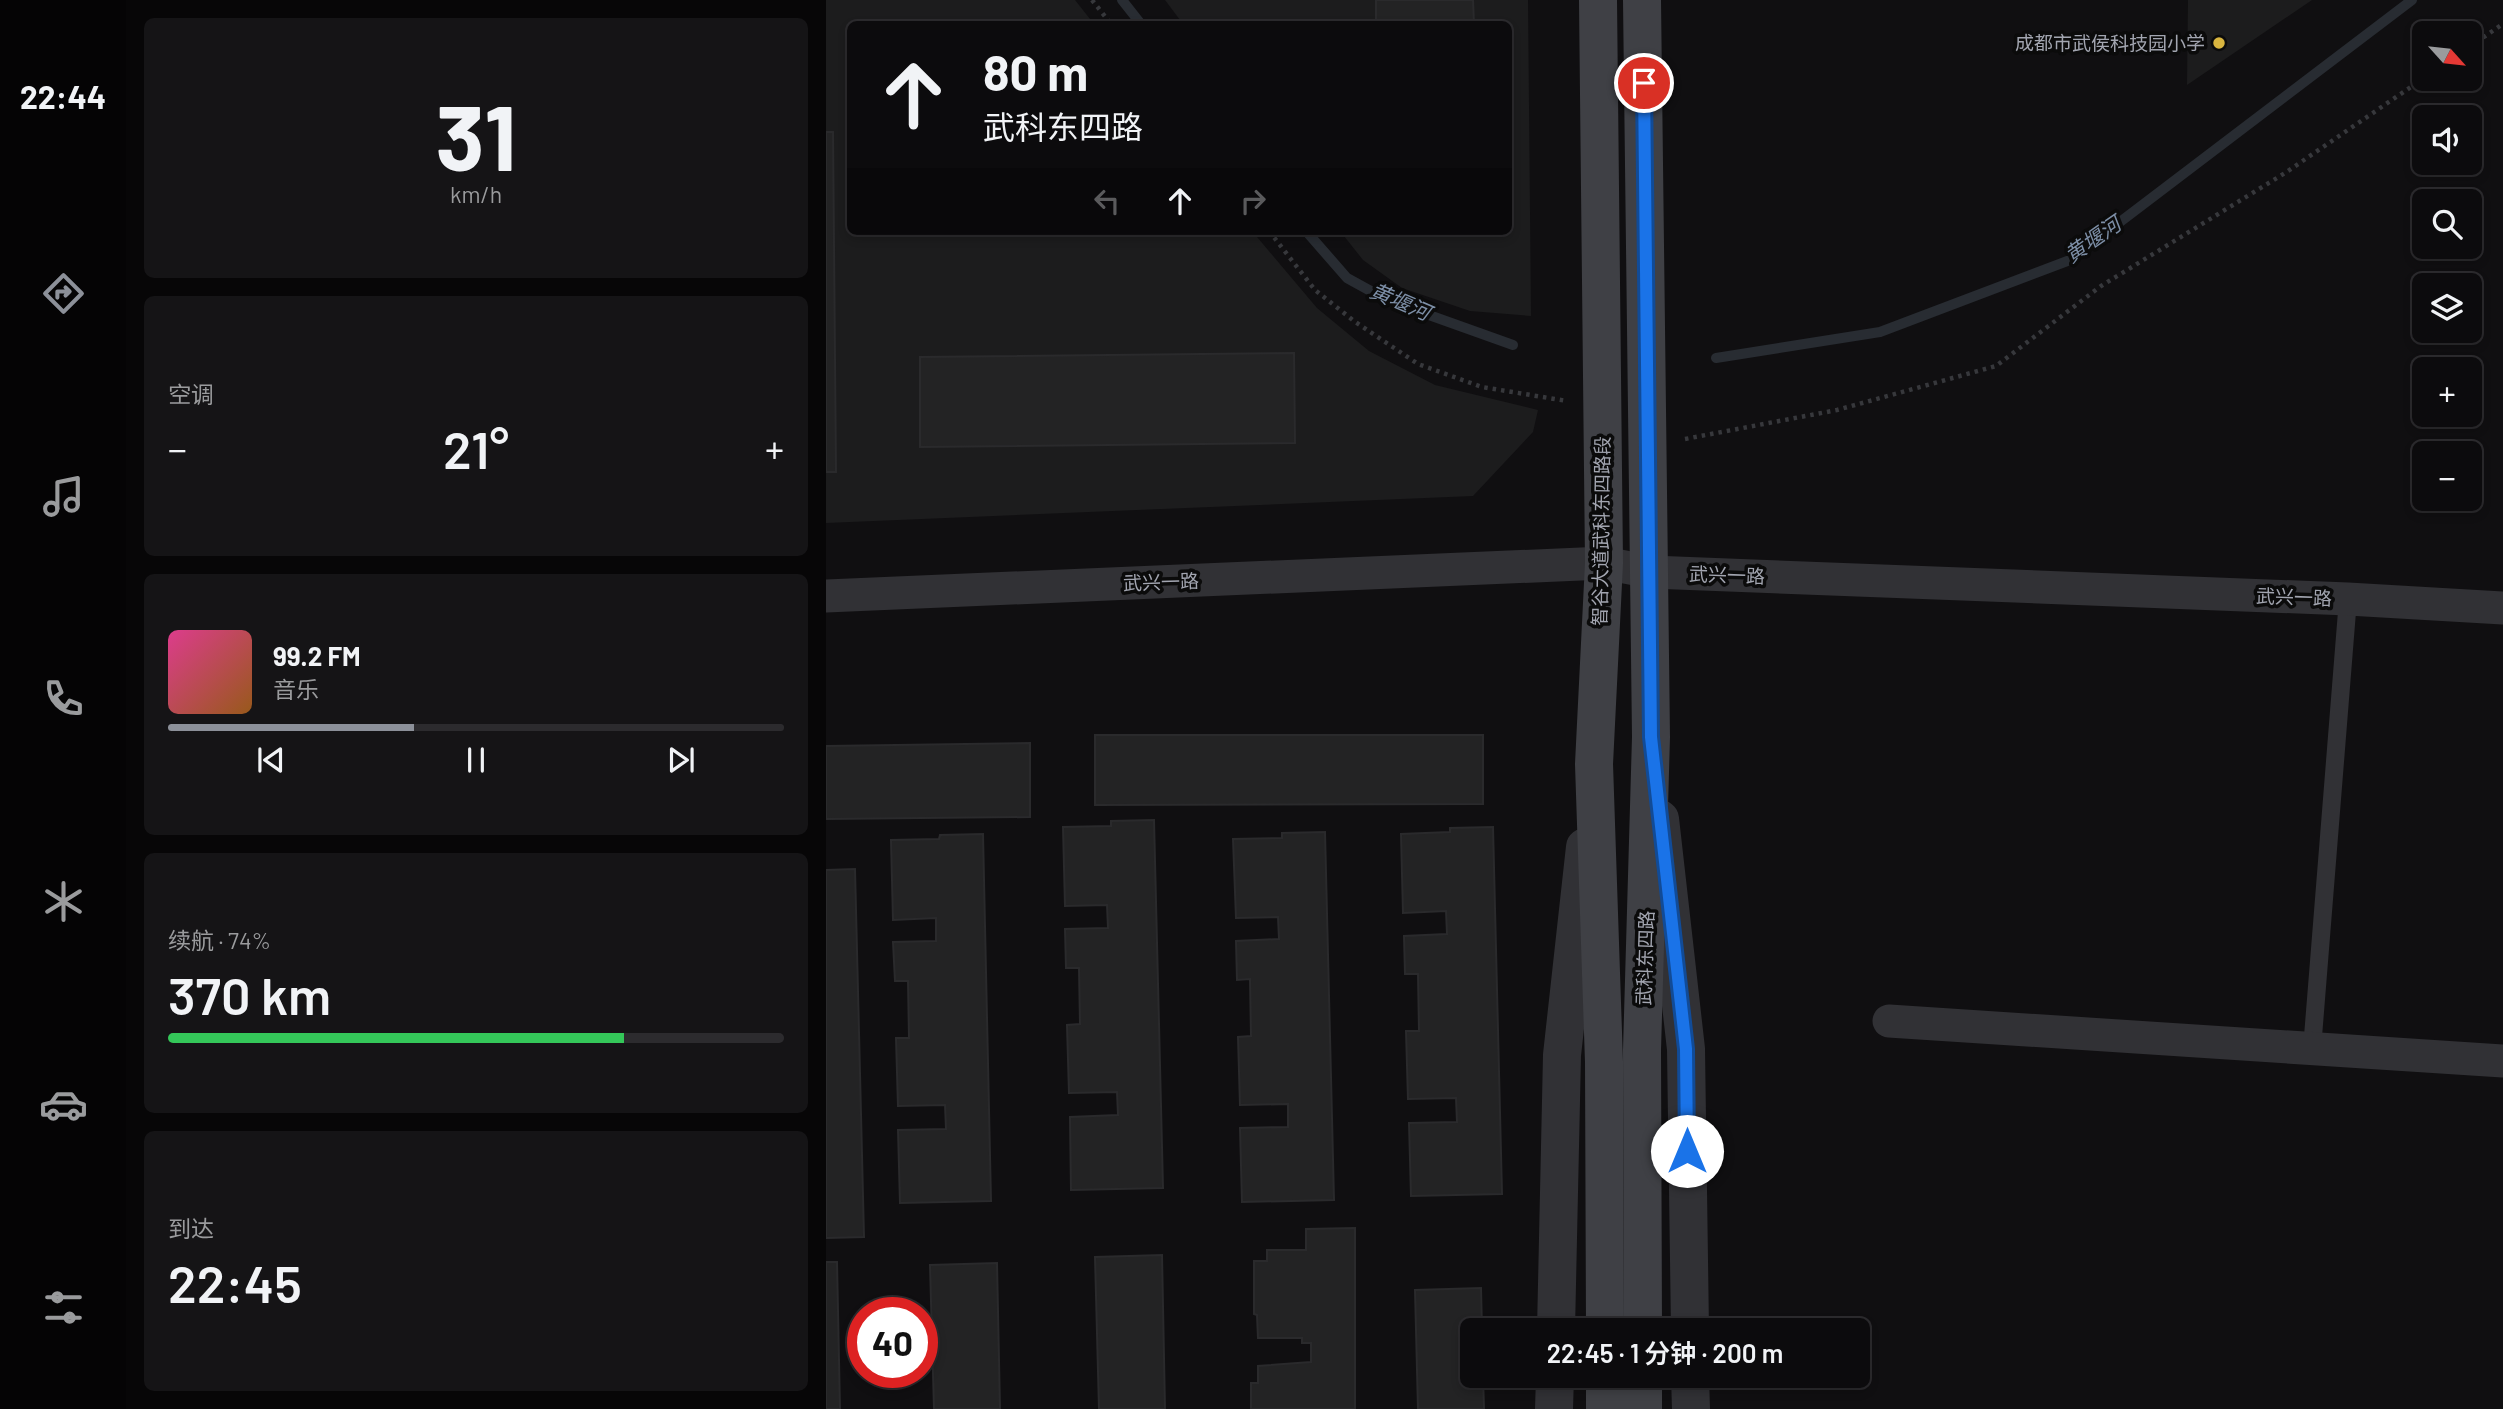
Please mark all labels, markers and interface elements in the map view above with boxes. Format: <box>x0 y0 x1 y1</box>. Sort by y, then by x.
north arrow <box>2412 21 2482 91</box>
map controls <box>2412 21 2482 511</box>
place label: 成都市武侯科技园小学 <box>2015 31 2205 54</box>
marker: 成都市武侯科技园小学 <box>2211 35 2227 51</box>
text: 80 m <box>983 42 1088 101</box>
icon: ahead <box>868 49 959 140</box>
pin <box>1614 53 1674 113</box>
icon: arrive <box>1625 64 1663 102</box>
text: 22:44 <box>20 77 106 115</box>
text: 31 <box>435 80 517 189</box>
button: sound <box>2412 105 2482 175</box>
text: 武科东四路 <box>983 107 1143 145</box>
text: km/h <box>450 180 502 208</box>
icon: left <box>1088 182 1126 220</box>
icon: ahead <box>1161 182 1199 220</box>
icon: right <box>1234 182 1272 220</box>
button: search <box>2412 189 2482 259</box>
water label: 黄堰河 <box>2059 208 2128 267</box>
icon: directions <box>39 269 88 318</box>
button: layers <box>2412 273 2482 343</box>
water label: 黄堰河 <box>1367 277 1438 326</box>
button: + <box>2412 357 2482 427</box>
text: 空调 <box>168 380 214 408</box>
text: 21° <box>443 417 509 479</box>
text: − <box>168 425 187 471</box>
text: + <box>765 425 784 471</box>
street label: 智谷大道武科东四路段 <box>1587 436 1614 626</box>
button: − <box>2412 441 2482 511</box>
icon: music <box>39 472 88 521</box>
street label: 武兴一路 <box>1689 562 1765 587</box>
street label: 武兴一路 <box>1123 569 1199 594</box>
street label: 武兴一路 <box>2256 584 2332 609</box>
text: 99.2 FM <box>273 640 361 671</box>
icon: phone <box>39 674 88 723</box>
text: 音乐 <box>273 675 319 703</box>
icon: previous <box>252 741 290 779</box>
icon: pause <box>457 741 495 779</box>
icon: next <box>662 741 700 779</box>
icon: climate <box>39 877 88 926</box>
street label: 武科东四路 <box>1631 910 1658 1006</box>
text: 续航 · 74% <box>168 926 271 954</box>
text: 370 km <box>168 963 331 1025</box>
icon: car <box>39 1080 88 1129</box>
position arrow <box>1650 1114 1724 1188</box>
text: 到达 <box>168 1214 214 1242</box>
text: 22:45 <box>168 1251 302 1313</box>
icon: filters <box>39 1283 88 1332</box>
speed limit sign: 40 <box>847 1297 938 1388</box>
text: 22:45 · 1 分钟 · 200 m <box>1547 1337 1783 1368</box>

